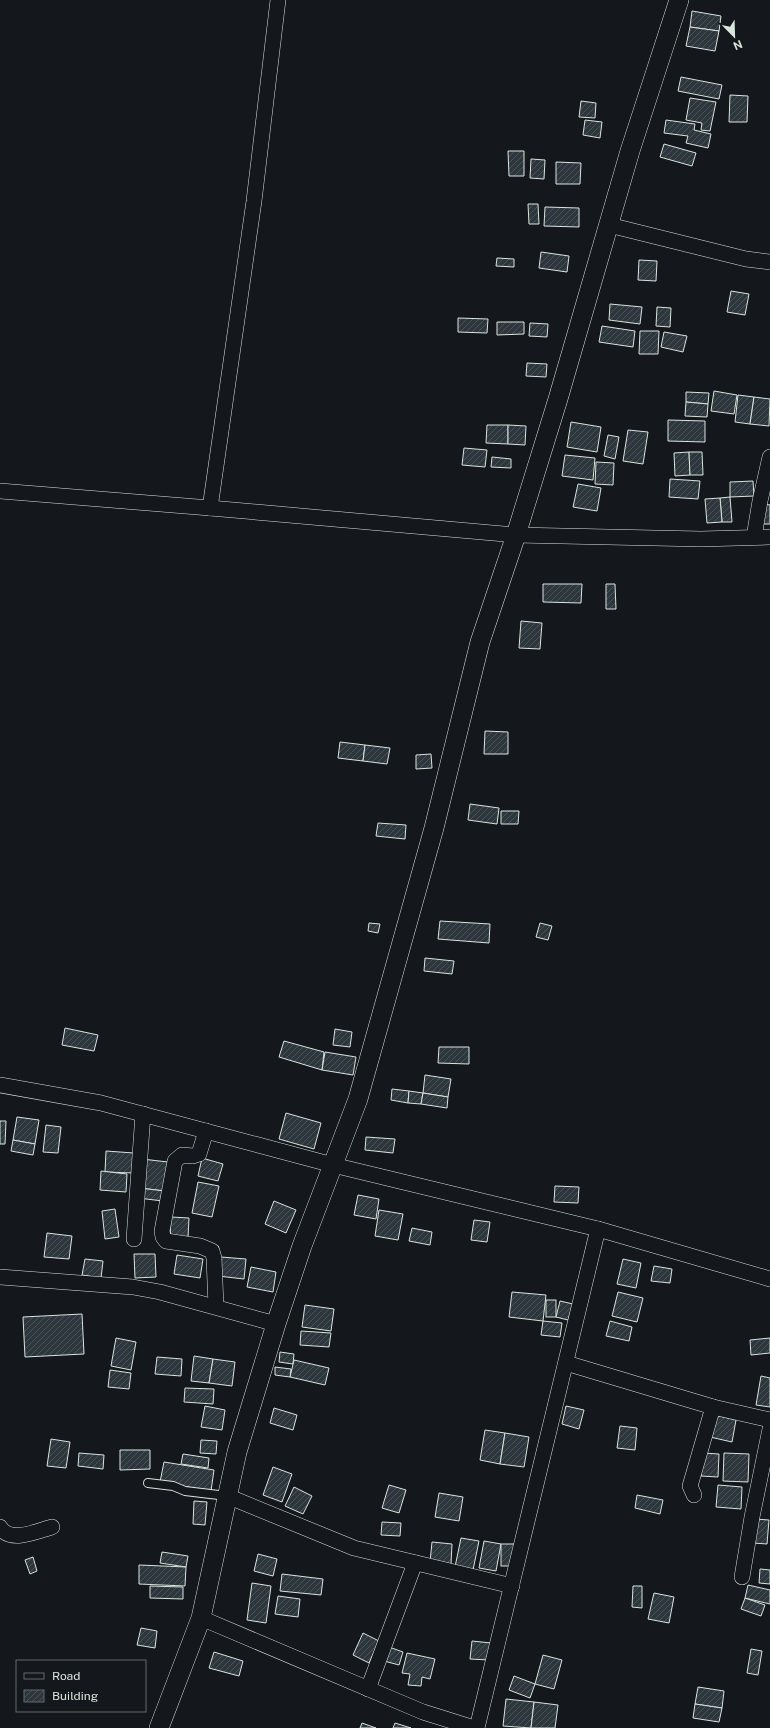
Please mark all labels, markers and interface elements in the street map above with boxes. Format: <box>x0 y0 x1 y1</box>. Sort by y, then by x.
north arrow <box>714 16 754 56</box>
text: N <box>732 38 744 52</box>
legend <box>16 1660 146 1712</box>
text: Road <box>52 1669 80 1683</box>
text: Building <box>52 1689 98 1703</box>

